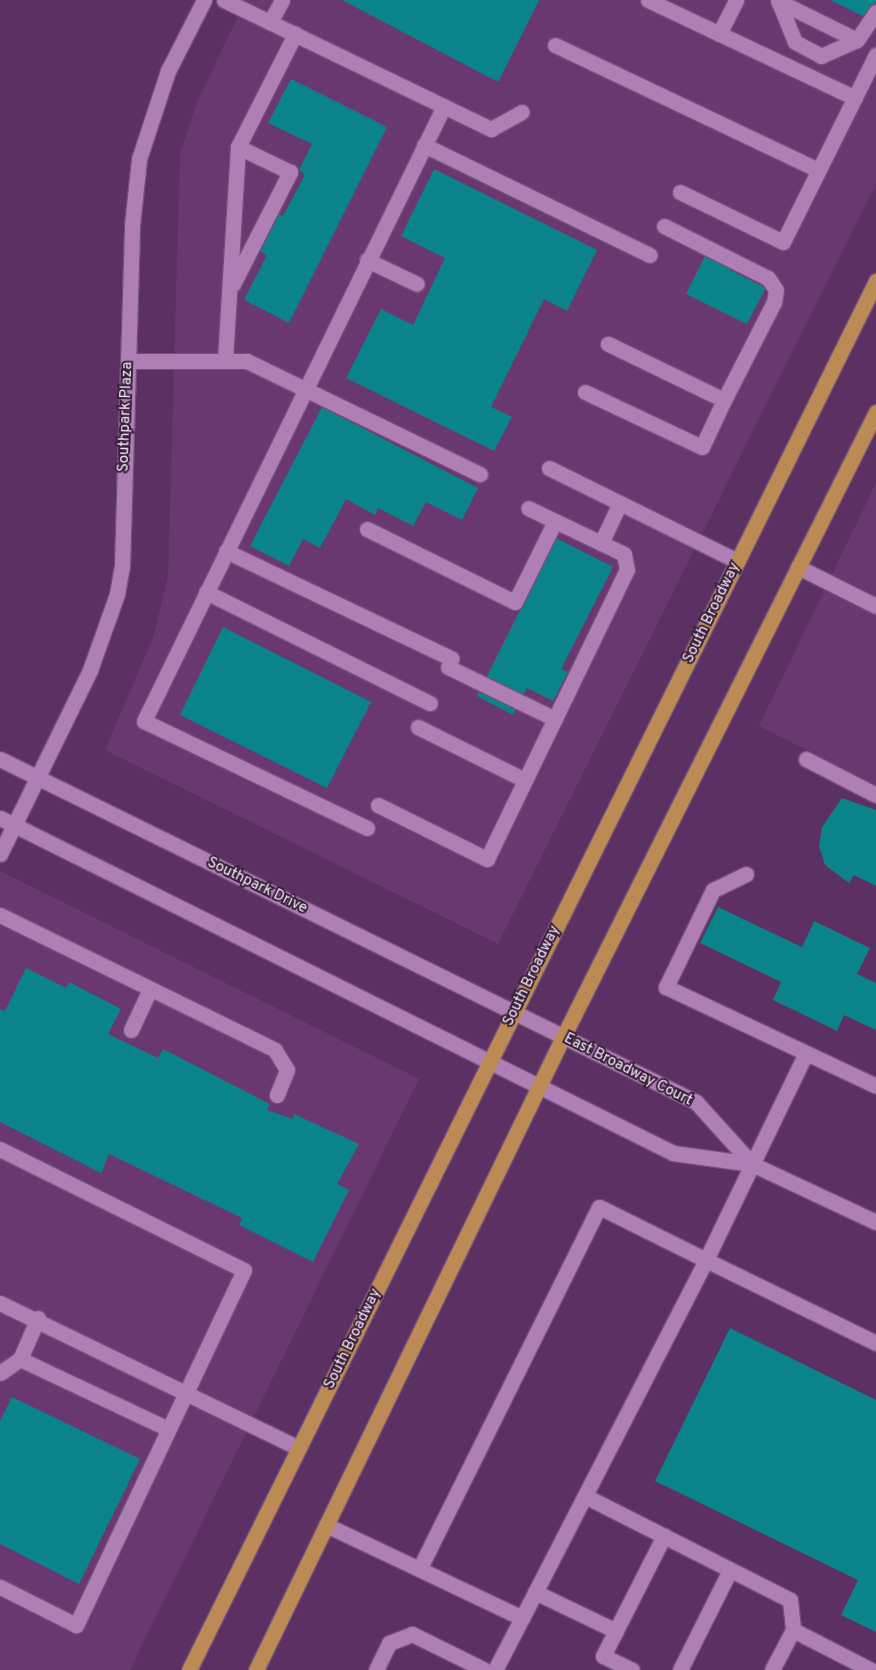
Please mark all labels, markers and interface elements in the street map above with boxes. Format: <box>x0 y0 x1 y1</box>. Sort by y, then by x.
street label: Southpark Plaza <box>115 362 137 472</box>
street label: South Broadway <box>680 560 744 666</box>
street label: Southpark Drive <box>204 854 310 918</box>
street label: South Broadway <box>500 923 564 1029</box>
street label: East Broadway Court <box>561 1030 695 1110</box>
street label: South Broadway <box>321 1286 385 1392</box>

